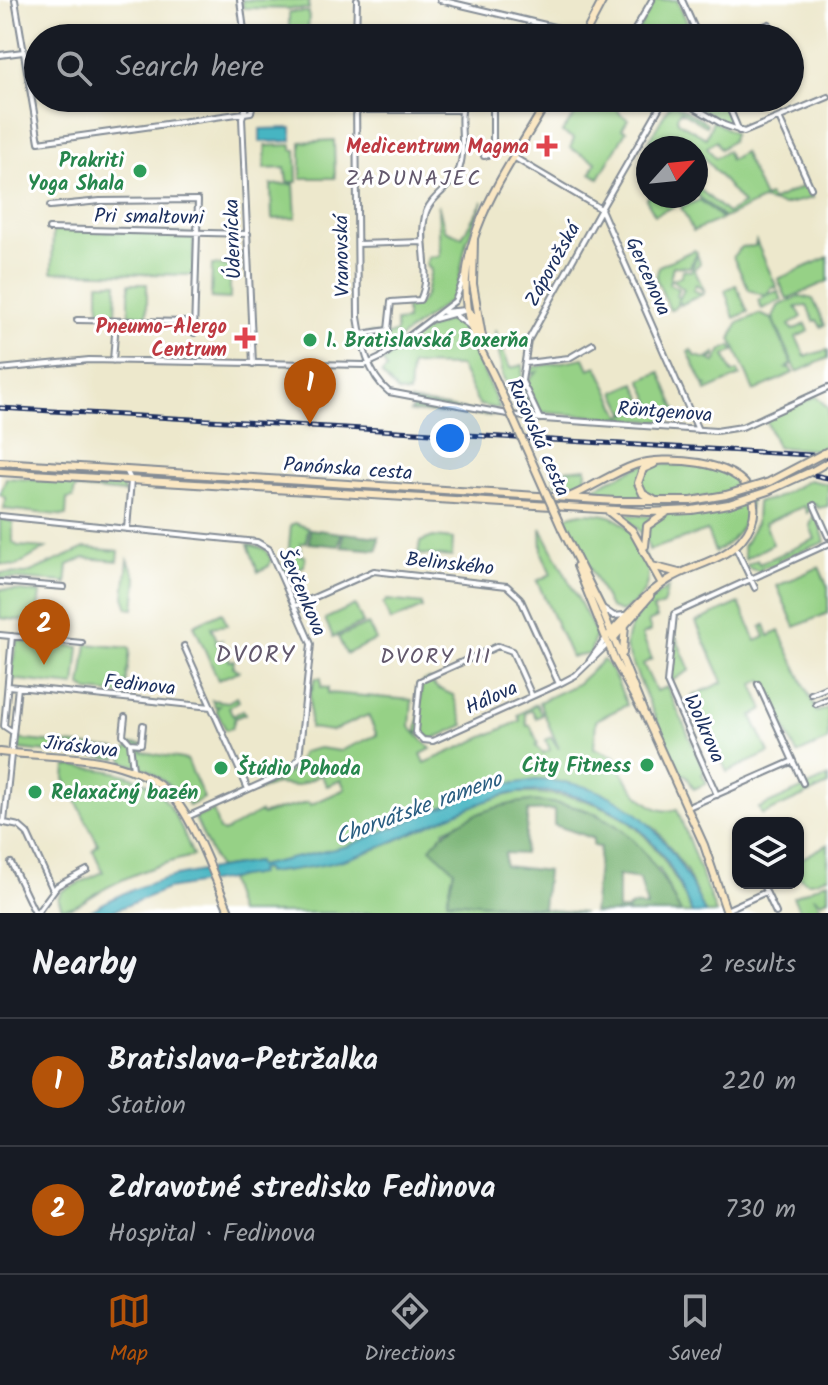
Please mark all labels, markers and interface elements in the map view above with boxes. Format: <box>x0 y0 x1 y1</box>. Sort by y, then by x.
search box <box>24 24 804 112</box>
text: Search here <box>116 44 264 92</box>
icon: search <box>52 46 96 90</box>
place label: Medicentrum Magma <box>346 132 529 164</box>
marker: Medicentrum Magma <box>536 135 558 157</box>
north arrow <box>636 136 708 208</box>
place label: Prakriti Yoga Shala <box>28 146 125 201</box>
marker: Prakriti Yoga Shala <box>131 162 149 180</box>
district label: ZADUNAJEC <box>346 162 482 197</box>
street label: Údernícka <box>217 198 251 280</box>
street label: Pri smaltovni <box>94 201 205 235</box>
street label: Vranovská <box>326 213 360 297</box>
street label: Záporožská <box>517 216 591 313</box>
street label: Gercenova <box>616 232 679 321</box>
place label: Pneumo-Alergo Centrum <box>96 312 227 367</box>
place label: 1. Bratislavská Boxerňa <box>326 326 529 358</box>
marker: Pneumo-Alergo Centrum <box>234 327 256 349</box>
marker: 1. Bratislavská Boxerňa <box>301 331 319 349</box>
pin: 1 <box>284 358 336 424</box>
street label: Rusovská cesta <box>497 374 577 502</box>
street label: Röntgenova <box>616 394 713 432</box>
your location <box>430 418 470 458</box>
street label: Panónska cesta <box>282 450 414 490</box>
street label: Ševčenkova <box>268 544 334 642</box>
street label: Belinského <box>404 544 495 586</box>
pin: 2 <box>18 599 70 665</box>
district label: DVORY <box>216 636 296 675</box>
district label: DVORY III <box>380 640 492 675</box>
street label: Fedinova <box>102 666 177 706</box>
street label: Hálova <box>460 673 523 725</box>
street label: Wolkrova <box>674 689 733 768</box>
street label: Jiráskova <box>42 728 120 768</box>
place label: City Fitness <box>522 751 632 783</box>
place label: Štúdio Pohoda <box>237 754 361 786</box>
marker: City Fitness <box>638 756 656 774</box>
marker: Štúdio Pohoda <box>212 759 230 777</box>
water label: Chorvátske rameno <box>330 762 509 856</box>
place label: Relaxačný bazén <box>51 778 198 810</box>
marker: Relaxačný bazén <box>26 783 44 801</box>
map controls <box>732 817 804 889</box>
button: layers <box>732 817 804 889</box>
text: Nearby <box>32 938 137 992</box>
text: 2 results <box>699 944 796 986</box>
text: Bratislava-Petržalka <box>108 1037 378 1085</box>
text: 1 <box>54 1061 62 1103</box>
text: 220 m <box>722 1061 796 1103</box>
text: Station <box>108 1085 186 1127</box>
text: Zdravotné stredisko Fedinova <box>108 1165 496 1213</box>
text: 2 <box>50 1189 66 1231</box>
text: 730 m <box>725 1189 796 1231</box>
text: Hospital · Fedinova <box>108 1213 316 1255</box>
tab: Map <box>107 1289 151 1372</box>
tab: Directions <box>364 1289 456 1372</box>
tab: Saved <box>669 1289 721 1372</box>

